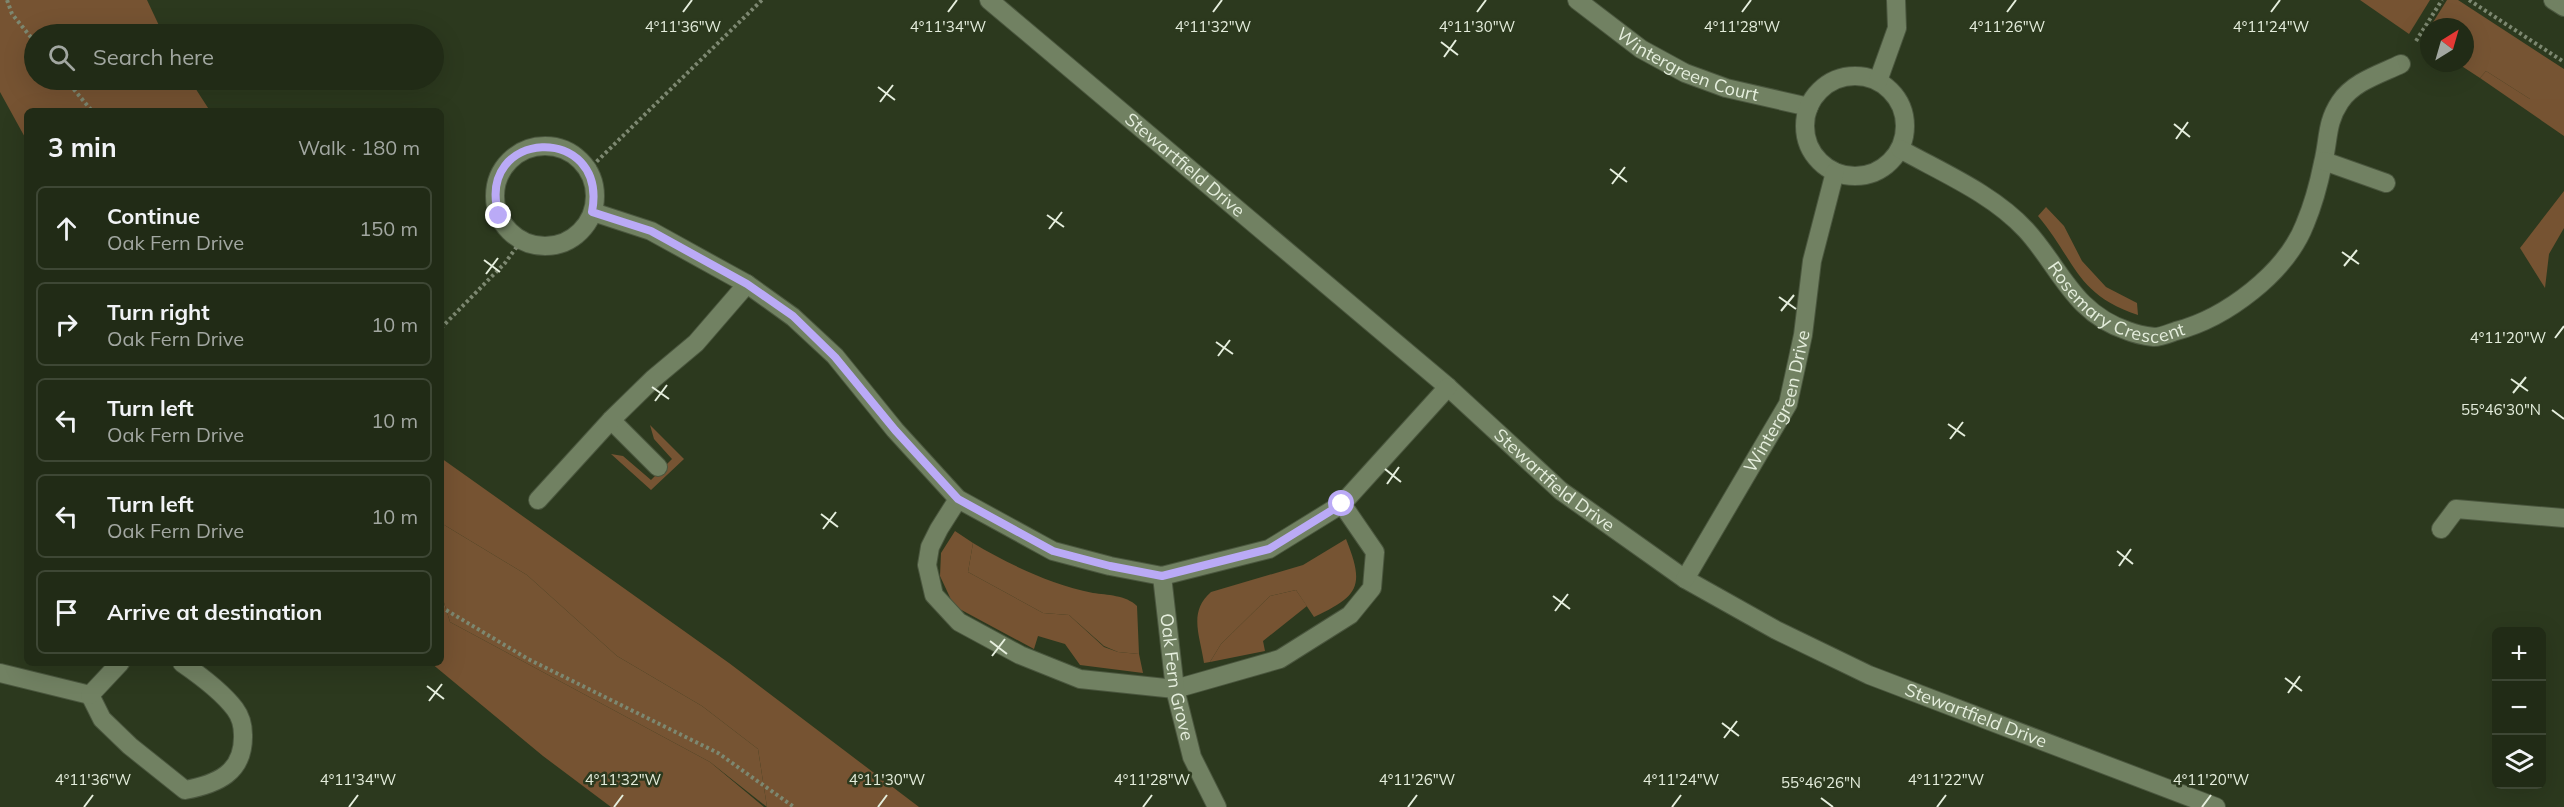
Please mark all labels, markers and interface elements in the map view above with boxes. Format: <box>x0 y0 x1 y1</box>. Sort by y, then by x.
text: 4°11'36"W <box>645 17 722 36</box>
text: 4°11'34"W <box>910 17 987 36</box>
text: 4°11'32"W <box>1175 17 1252 36</box>
text: 4°11'30"W <box>1439 17 1516 36</box>
text: 4°11'28"W <box>1704 17 1781 36</box>
text: 4°11'26"W <box>1969 17 2046 36</box>
text: 4°11'24"W <box>2233 17 2310 36</box>
north arrow <box>2420 18 2474 72</box>
street label: Wintergreen Court <box>1612 22 1761 106</box>
search box <box>24 24 444 90</box>
icon: search <box>45 41 78 74</box>
text: Search here <box>93 43 214 71</box>
street label: Stewartfield Drive <box>1120 107 1250 222</box>
text: 3 min <box>48 131 117 164</box>
text: Walk · 180 m <box>298 135 420 160</box>
text: Continue <box>107 202 200 230</box>
route end <box>485 202 511 228</box>
icon: ahead <box>50 212 83 245</box>
text: 150 m <box>359 216 418 241</box>
text: Oak Fern Drive <box>107 230 244 255</box>
street label: Rosemary Crescent <box>2043 257 2187 348</box>
text: Turn right <box>107 298 210 326</box>
icon: right <box>50 308 83 341</box>
text: 10 m <box>371 312 418 337</box>
text: Oak Fern Drive <box>107 326 244 351</box>
street label: Wintergreen Drive <box>1738 328 1815 476</box>
text: 4°11'20"W <box>2470 328 2547 347</box>
text: Turn left <box>107 394 194 422</box>
text: 55°46'30"N <box>2461 400 2541 419</box>
icon: left <box>50 404 83 437</box>
text: 10 m <box>371 408 418 433</box>
text: Oak Fern Drive <box>107 422 244 447</box>
street label: Stewartfield Drive <box>1489 423 1619 537</box>
text: Turn left <box>107 490 194 518</box>
route start <box>1328 490 1354 516</box>
icon: left <box>50 500 83 533</box>
text: 10 m <box>371 504 418 529</box>
text: Oak Fern Drive <box>107 518 244 543</box>
icon: arrive <box>50 596 83 629</box>
text: Arrive at destination <box>107 598 322 626</box>
street label: Oak Fern Grove <box>1155 612 1199 743</box>
map controls <box>2492 627 2546 789</box>
button: + <box>2492 627 2546 681</box>
street label: Stewartfield Drive <box>1902 678 2050 753</box>
button: − <box>2492 681 2546 735</box>
button: layers <box>2492 735 2546 789</box>
text: 4°11'36"W <box>55 770 132 789</box>
text: 4°11'34"W <box>320 770 397 789</box>
text: 4°11'32"W <box>585 770 662 789</box>
text: 4°11'30"W <box>849 770 926 789</box>
text: 4°11'28"W <box>1114 770 1191 789</box>
text: 4°11'26"W <box>1379 770 1456 789</box>
text: 4°11'24"W <box>1643 770 1720 789</box>
text: 4°11'22"W <box>1908 770 1985 789</box>
text: 4°11'20"W <box>2173 770 2250 789</box>
text: 55°46'26"N <box>1781 773 1861 792</box>

